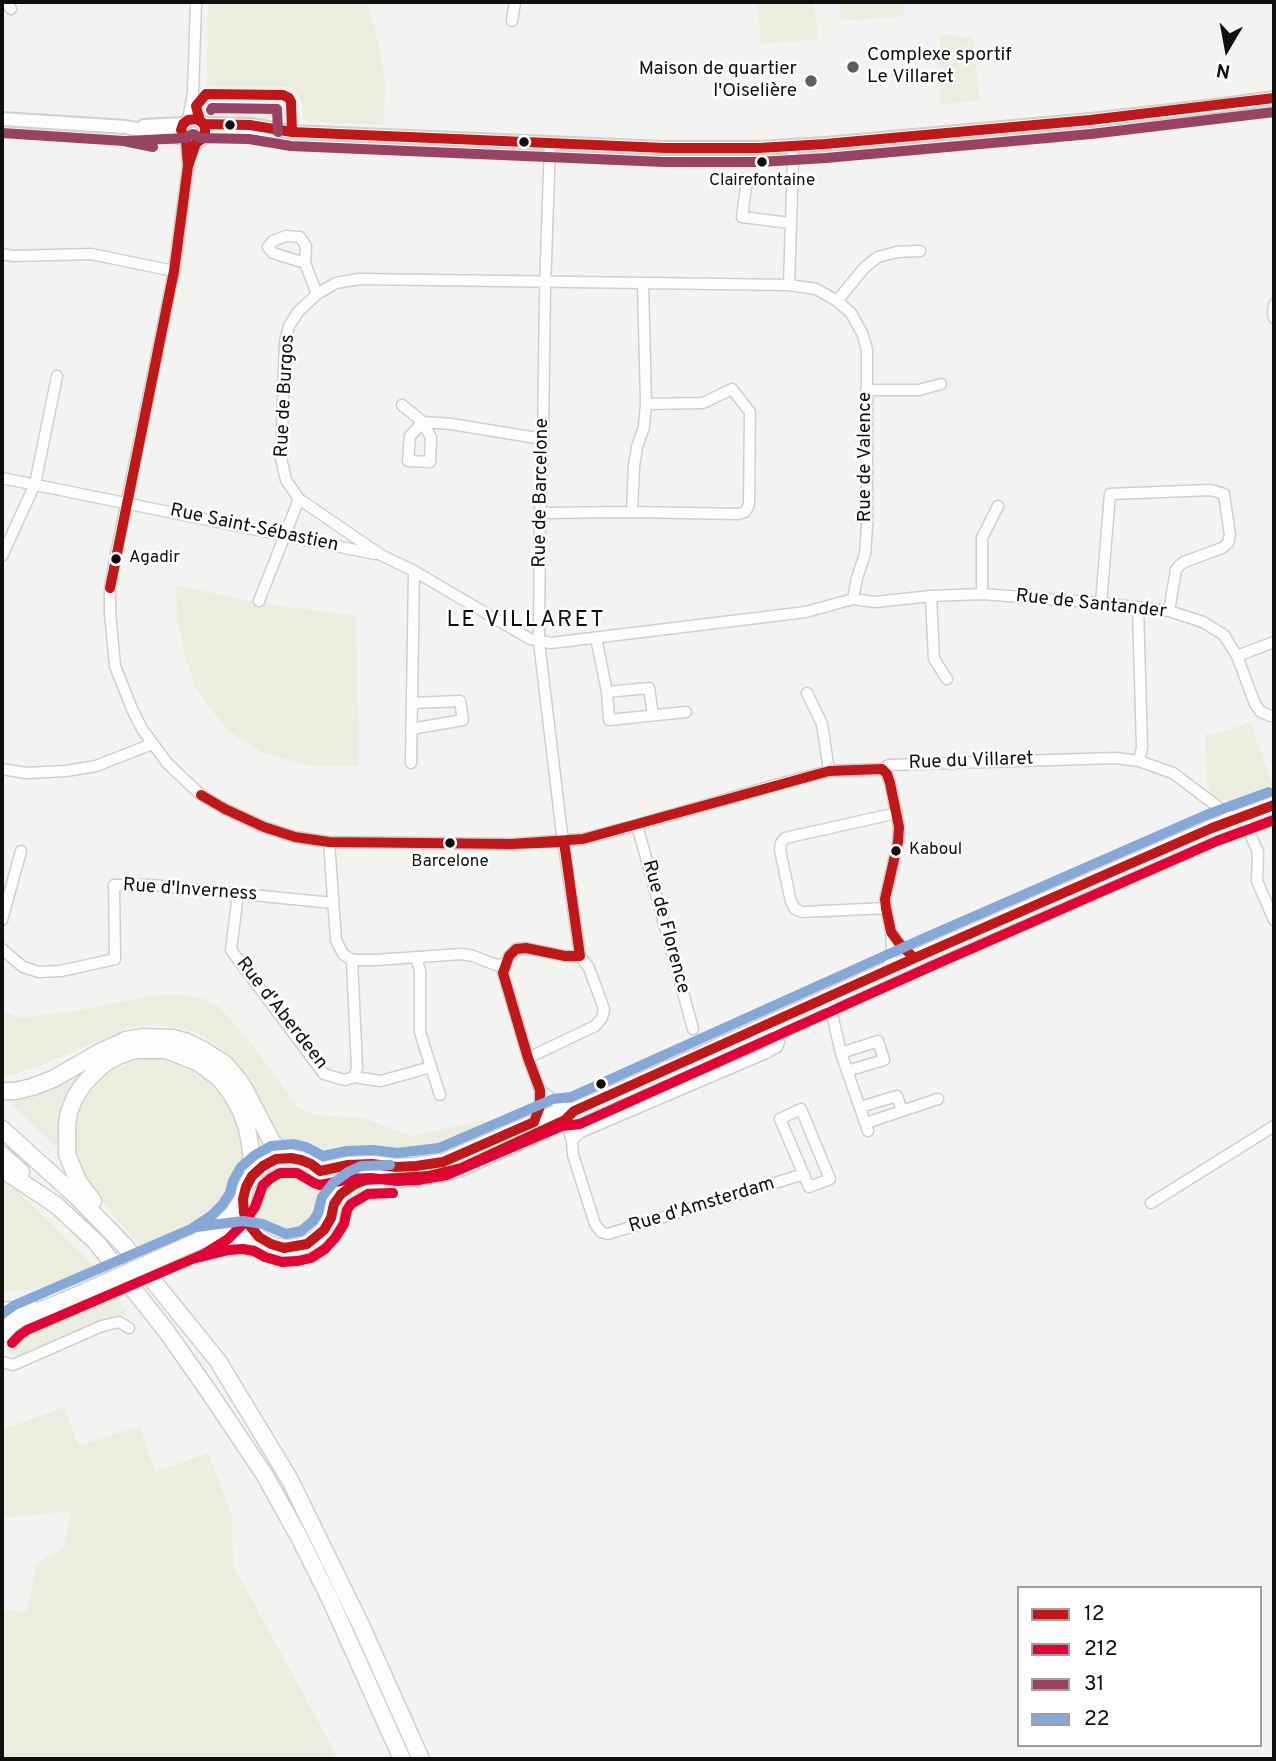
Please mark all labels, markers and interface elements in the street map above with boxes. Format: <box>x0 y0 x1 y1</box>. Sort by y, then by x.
north arrow <box>1192 14 1262 84</box>
place label: Complexe sportif Le Villaret <box>867 45 1012 89</box>
text: N <box>1215 57 1232 83</box>
place label: Maison de quartier l'Oiselière <box>639 59 797 103</box>
marker: Complexe sportif Le Villaret <box>845 59 861 75</box>
marker: Maison de quartier l'Oiselière <box>803 73 819 89</box>
unlabelled marker <box>223 118 237 132</box>
unlabelled marker <box>517 135 531 149</box>
marker: Clairefontaine <box>755 155 769 169</box>
place label: Clairefontaine <box>709 172 815 192</box>
street label: Rue de Burgos <box>271 334 301 458</box>
street label: Rue de Valence <box>855 392 877 522</box>
street label: Rue de Barcelone <box>529 418 555 568</box>
street label: Rue Saint-Sébastien <box>168 500 340 558</box>
place label: Agadir <box>129 549 180 569</box>
marker: Agadir <box>109 552 123 566</box>
street label: Rue de Santander <box>1014 586 1168 624</box>
district label: LE VILLARET <box>448 607 604 635</box>
street label: Rue du Villaret <box>908 748 1034 776</box>
marker: Barcelone <box>443 836 457 850</box>
place label: Kaboul <box>909 841 962 861</box>
marker: Kaboul <box>889 844 903 858</box>
place label: Barcelone <box>411 853 489 873</box>
street label: Rue de Florence <box>636 858 694 996</box>
street label: Rue d'Inverness <box>122 875 258 907</box>
street label: Rue d'Aberdeen <box>230 953 332 1075</box>
unlabelled marker <box>594 1077 608 1091</box>
street label: Rue d'Amsterdam <box>626 1173 778 1239</box>
legend <box>1017 1586 1262 1747</box>
text: 12 <box>1084 1601 1105 1628</box>
text: 212 <box>1084 1636 1118 1663</box>
text: 31 <box>1084 1671 1104 1698</box>
text: 22 <box>1084 1706 1110 1733</box>

